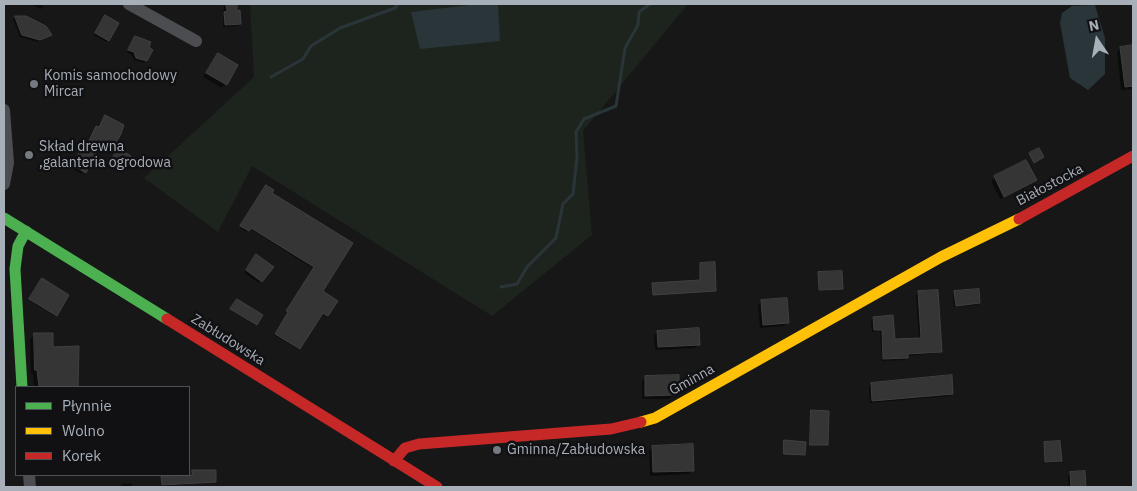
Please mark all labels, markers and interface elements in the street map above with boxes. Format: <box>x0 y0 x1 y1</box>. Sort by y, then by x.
north arrow <box>1072 15 1122 65</box>
text: N <box>1087 15 1101 35</box>
place label: Komis samochodowy Mircar <box>44 68 177 100</box>
marker: Komis samochodowy Mircar <box>28 78 40 90</box>
place label: Skład drewna ,galanteria ogrodowa <box>39 139 171 172</box>
marker: Skład drewna ,galanteria ogrodowa <box>23 149 35 161</box>
street label: Białostocka <box>1014 160 1086 210</box>
street label: Zabłudowska <box>188 311 268 369</box>
street label: Gminna <box>667 361 717 399</box>
legend <box>15 386 190 476</box>
text: Płynnie <box>62 396 112 415</box>
text: Wolno <box>62 421 105 440</box>
place label: Gminna/Zabłudowska <box>507 442 645 458</box>
marker: Gminna/Zabłudowska <box>491 444 503 456</box>
text: Korek <box>62 446 101 465</box>

